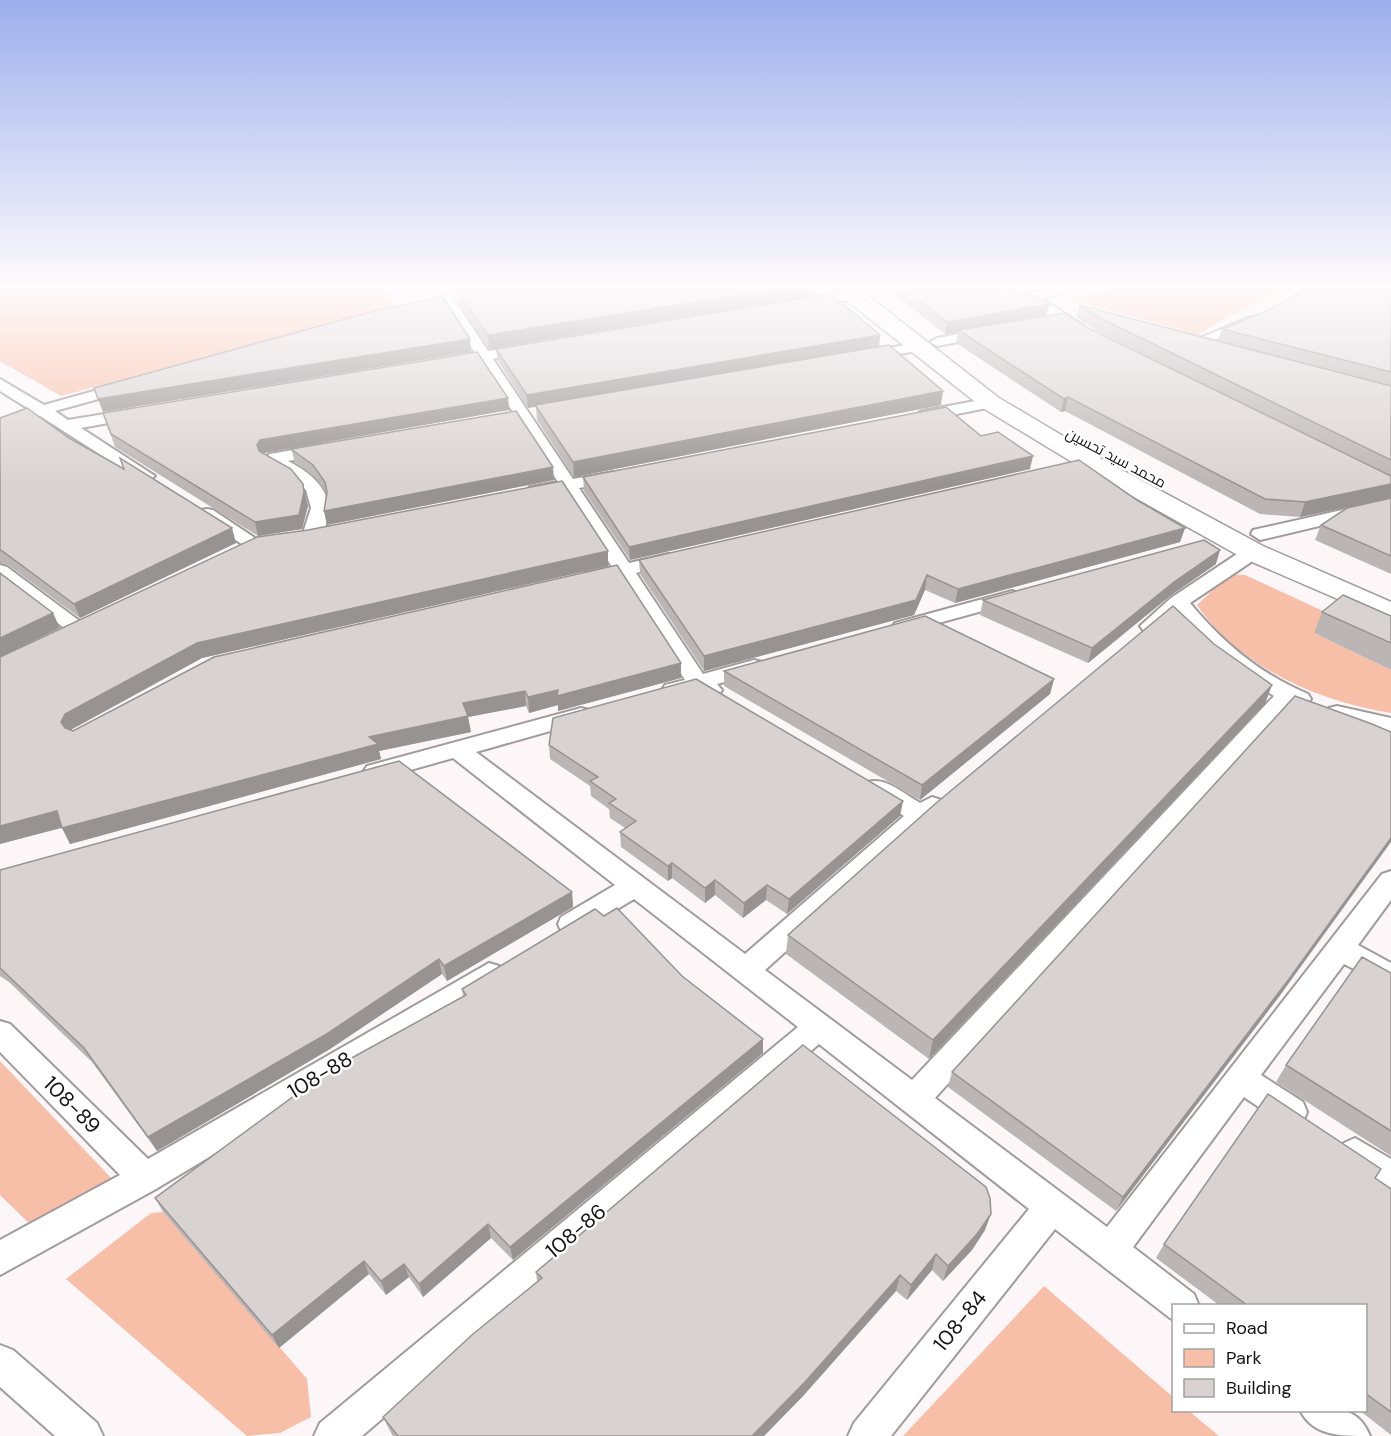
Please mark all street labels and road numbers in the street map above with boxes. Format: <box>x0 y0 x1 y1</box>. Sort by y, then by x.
street label: محمد سید تحسین <box>1063 423 1169 493</box>
street label: 108-88 <box>283 1045 357 1105</box>
street label: 108-89 <box>37 1070 107 1140</box>
street label: 108-86 <box>540 1197 612 1265</box>
street label: 108-84 <box>927 1285 993 1357</box>

